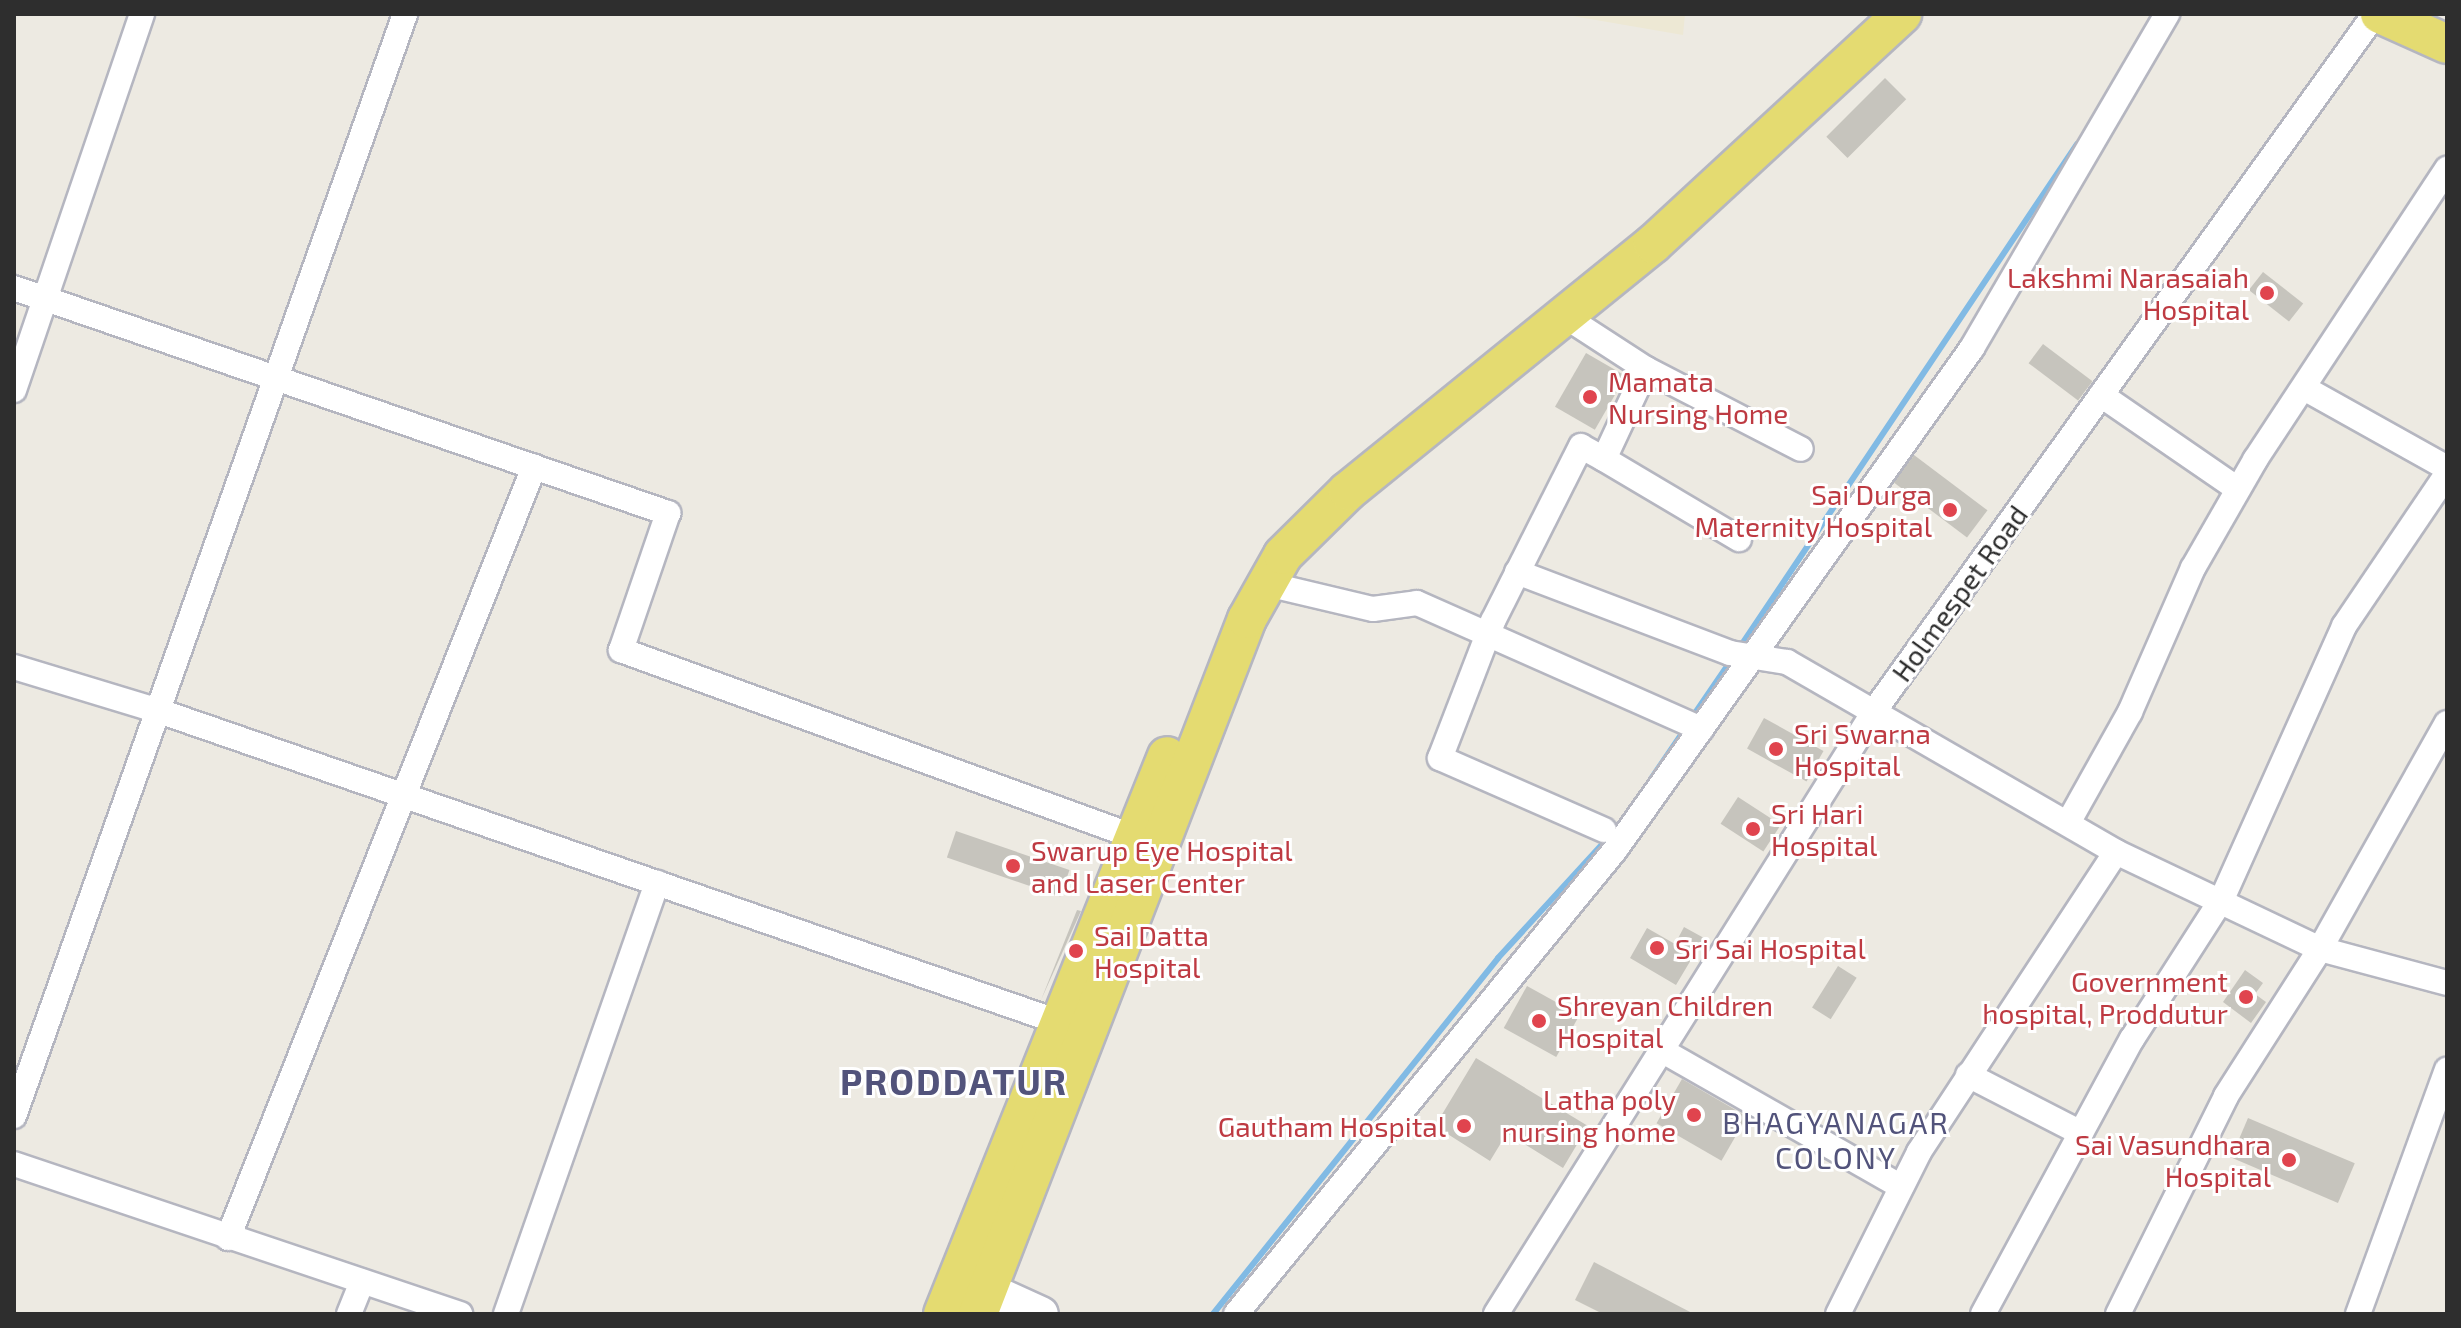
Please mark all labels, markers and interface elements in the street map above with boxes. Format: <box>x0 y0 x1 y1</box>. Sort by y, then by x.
place label: Lakshmi Narasaiah Hospital <box>2007 260 2249 326</box>
marker: Lakshmi Narasaiah Hospital <box>2256 282 2278 304</box>
place label: Mamata Nursing Home <box>1608 364 1788 430</box>
marker: Mamata Nursing Home <box>1579 386 1601 408</box>
place label: Sai Durga Maternity Hospital <box>1694 477 1932 543</box>
street label: Holmespet Road <box>1884 498 2034 688</box>
marker: Sai Durga Maternity Hospital <box>1939 499 1961 521</box>
place label: Sri Swarna Hospital <box>1794 716 1931 782</box>
marker: Sri Swarna Hospital <box>1765 738 1787 760</box>
place label: Sri Hari Hospital <box>1771 796 1877 862</box>
marker: Sri Hari Hospital <box>1742 818 1764 840</box>
place label: Swarup Eye Hospital and Laser Center <box>1031 833 1293 899</box>
marker: Swarup Eye Hospital and Laser Center <box>1002 855 1024 877</box>
place label: Sai Datta Hospital <box>1094 918 1209 984</box>
place label: Sri Sai Hospital <box>1675 931 1866 965</box>
marker: Sri Sai Hospital <box>1646 937 1668 959</box>
marker: Sai Datta Hospital <box>1065 940 1087 962</box>
place label: Government hospital, Proddutur <box>1982 964 2228 1030</box>
marker: Government hospital, Proddutur <box>2235 986 2257 1008</box>
place label: Shreyan Children Hospital <box>1557 988 1773 1054</box>
marker: Shreyan Children Hospital <box>1528 1010 1550 1032</box>
district label: PRODDATUR <box>840 1059 1068 1103</box>
place label: Latha poly nursing home <box>1502 1082 1676 1148</box>
marker: Latha poly nursing home <box>1683 1104 1705 1126</box>
district label: BHAGYANAGAR COLONY <box>1722 1104 1950 1174</box>
place label: Gautham Hospital <box>1218 1109 1446 1143</box>
marker: Gautham Hospital <box>1453 1115 1475 1137</box>
place label: Sai Vasundhara Hospital <box>2074 1127 2271 1193</box>
marker: Sai Vasundhara Hospital <box>2278 1149 2300 1171</box>

